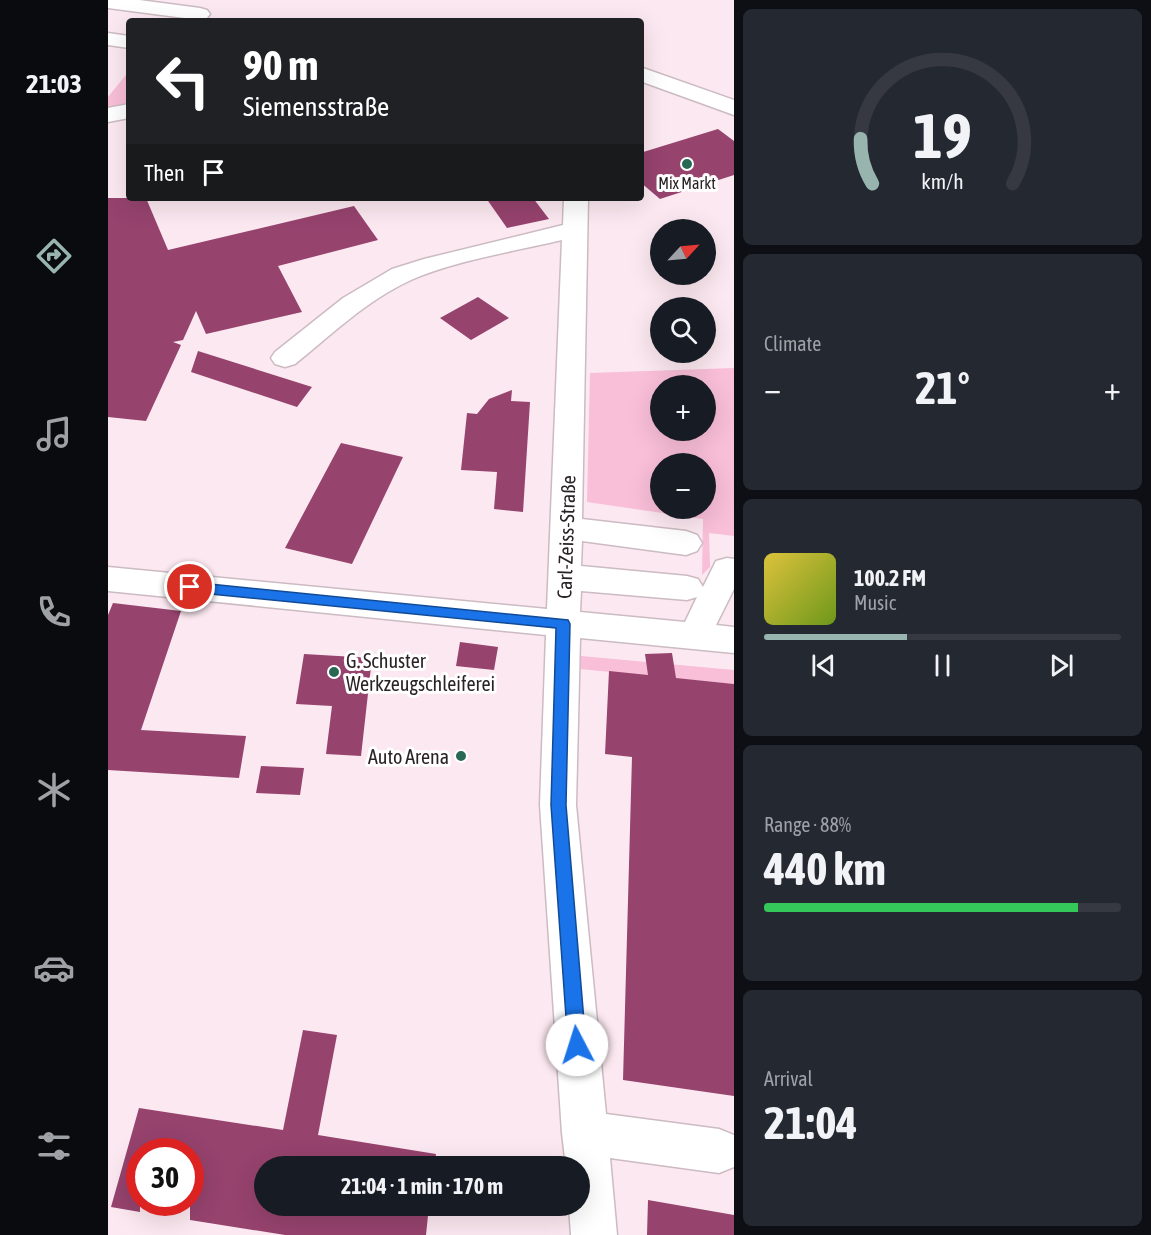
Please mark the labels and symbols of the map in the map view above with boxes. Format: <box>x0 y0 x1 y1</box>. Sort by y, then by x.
marker: Mix Markt <box>680 157 694 171</box>
place label: Mix Markt <box>658 174 716 192</box>
north arrow <box>650 219 716 285</box>
street label: Carl-Zeiss-Straße <box>552 475 580 599</box>
pin <box>164 561 215 612</box>
place label: G. Schuster Werkzeugschleiferei <box>346 649 495 695</box>
marker: G. Schuster Werkzeugschleiferei <box>327 665 341 679</box>
place label: Auto Arena <box>368 745 449 768</box>
marker: Auto Arena <box>454 749 468 763</box>
position arrow <box>545 1013 609 1077</box>
speed limit sign: 30 <box>126 1138 204 1216</box>

